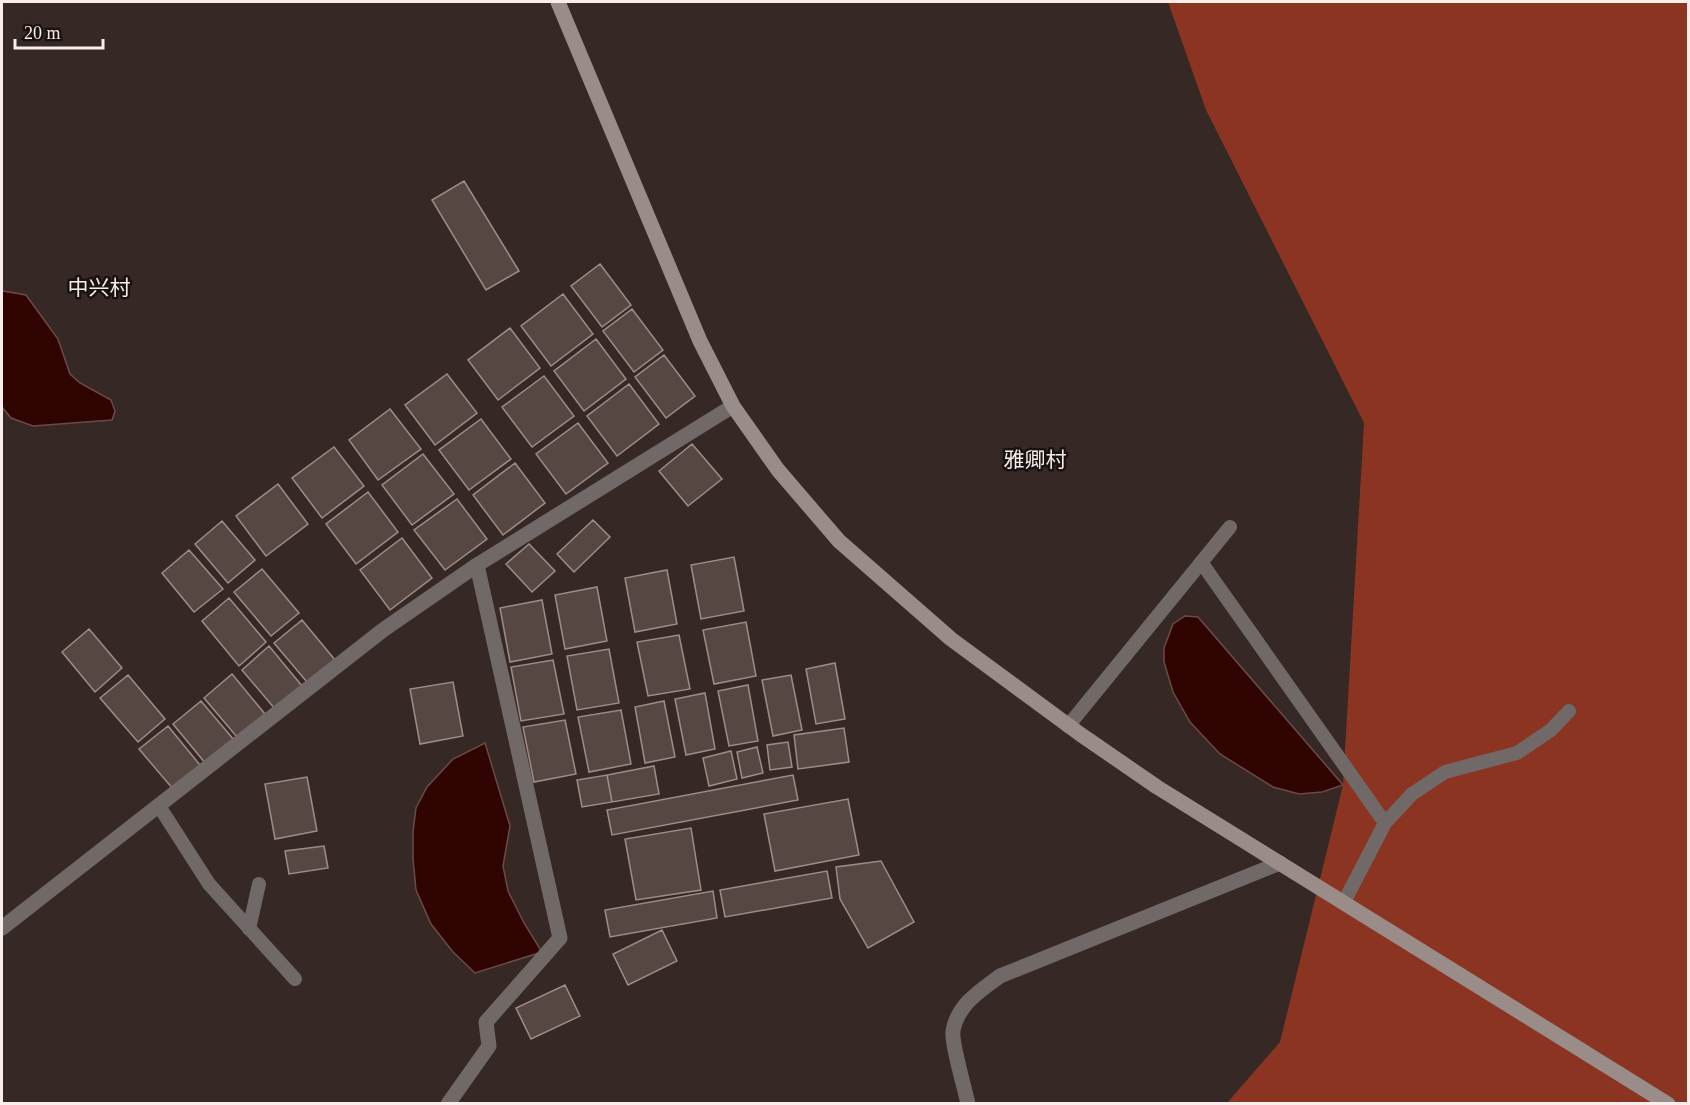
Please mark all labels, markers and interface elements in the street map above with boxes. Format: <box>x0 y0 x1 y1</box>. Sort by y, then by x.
scale bar <box>15 12 104 50</box>
text: 20 m <box>24 23 61 43</box>
district label: 中兴村 <box>68 276 131 300</box>
district label: 雅卿村 <box>1004 448 1067 472</box>

